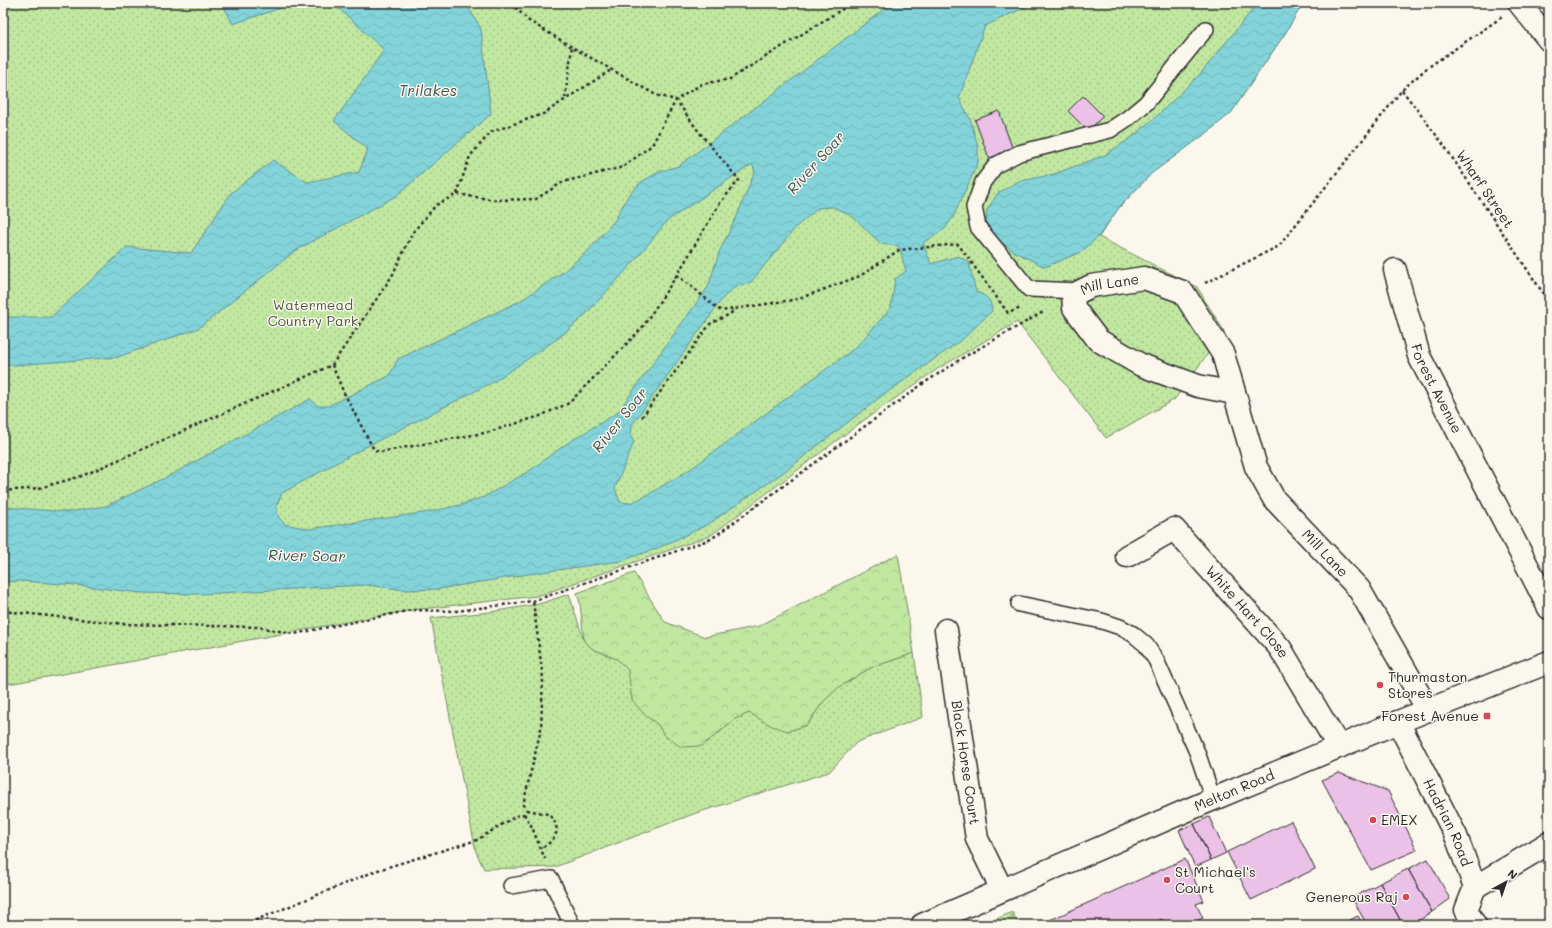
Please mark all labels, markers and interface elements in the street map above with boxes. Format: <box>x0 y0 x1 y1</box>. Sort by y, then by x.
water label: Trilakes <box>399 80 457 100</box>
water label: River Soar <box>782 126 849 198</box>
street label: Wharf Street <box>1452 146 1519 232</box>
street label: Mill Lane <box>1077 269 1140 299</box>
park label: Watermead Country Park <box>268 295 358 330</box>
street label: Forest Avenue <box>1407 342 1467 436</box>
water label: River Soar <box>587 382 652 456</box>
street label: Mill Lane <box>1298 525 1353 581</box>
water label: River Soar <box>268 544 347 566</box>
street label: White Hart Close <box>1202 561 1294 661</box>
place label: Thurmaston Stores <box>1388 667 1467 702</box>
marker: Thurmaston Stores <box>1375 680 1385 690</box>
street label: Black Horse Court <box>948 699 985 826</box>
place label: Forest Avenue <box>1381 706 1479 725</box>
marker: Forest Avenue <box>1482 711 1492 721</box>
street label: Melton Road <box>1191 765 1277 815</box>
street label: Hadrian Road <box>1419 775 1476 869</box>
place label: EMEX <box>1381 810 1418 829</box>
marker: EMEX <box>1368 815 1378 825</box>
place label: St Michael's Court <box>1175 862 1256 897</box>
north arrow <box>1486 862 1526 902</box>
text: N <box>1505 866 1521 882</box>
marker: St Michael's Court <box>1162 875 1172 885</box>
place label: Generous Raj <box>1306 887 1398 906</box>
marker: Generous Raj <box>1401 892 1411 902</box>

